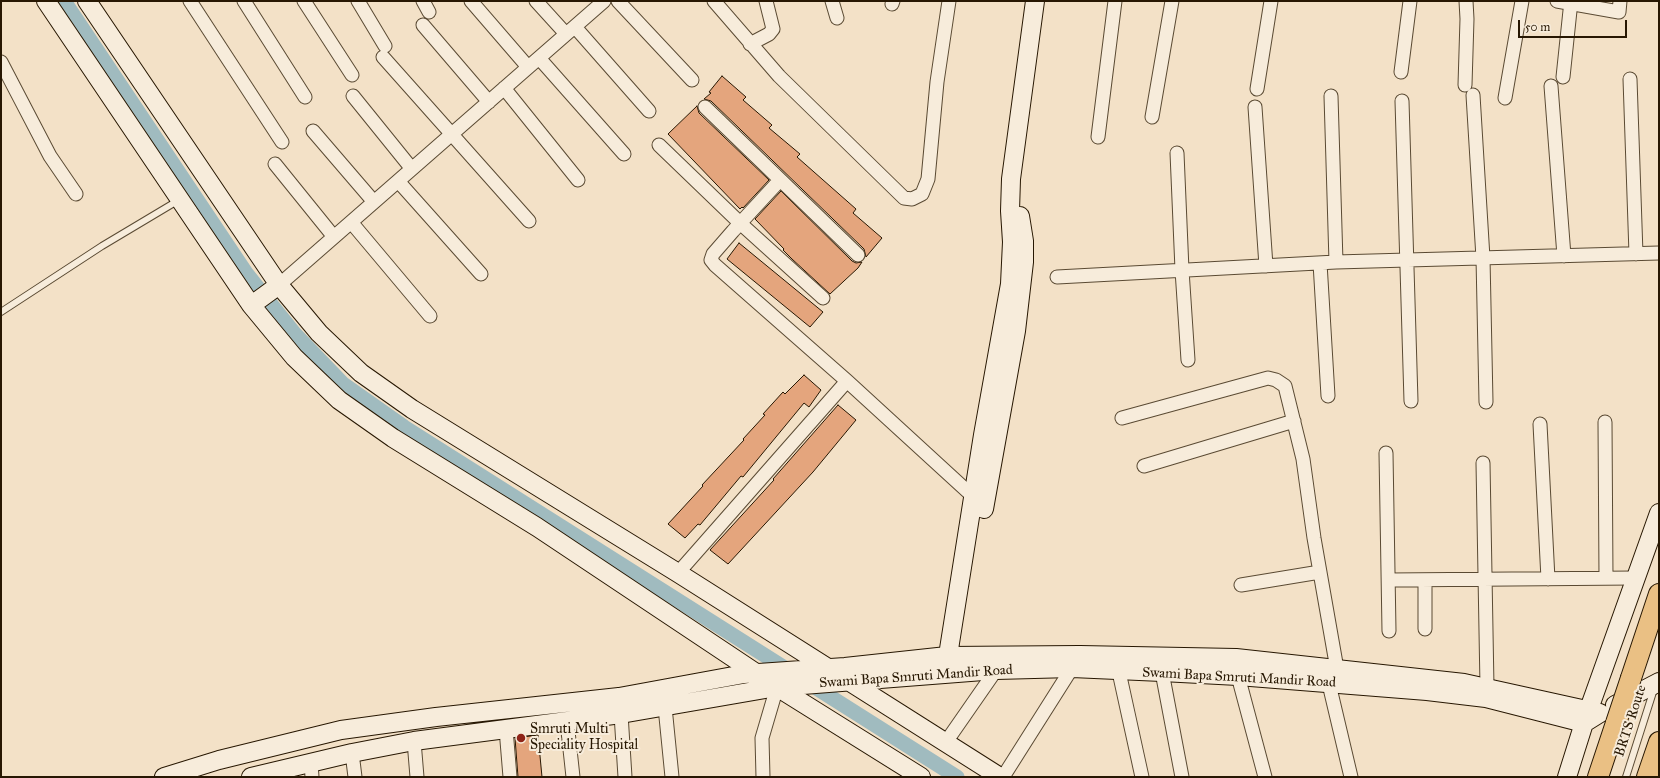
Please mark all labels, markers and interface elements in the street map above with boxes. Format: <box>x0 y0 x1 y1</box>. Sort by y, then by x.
scale bar <box>1520 12 1629 38</box>
text: 50 m <box>1525 20 1550 34</box>
street label: Swami Bapa Smruti Mandir Road <box>819 662 1013 692</box>
street label: Swami Bapa Smruti Mandir Road <box>1142 665 1336 691</box>
street label: BRTS Route <box>1611 683 1651 759</box>
place label: Smruti Multi Speciality Hospital <box>530 722 638 754</box>
marker: Smruti Multi Speciality Hospital <box>515 732 527 744</box>

